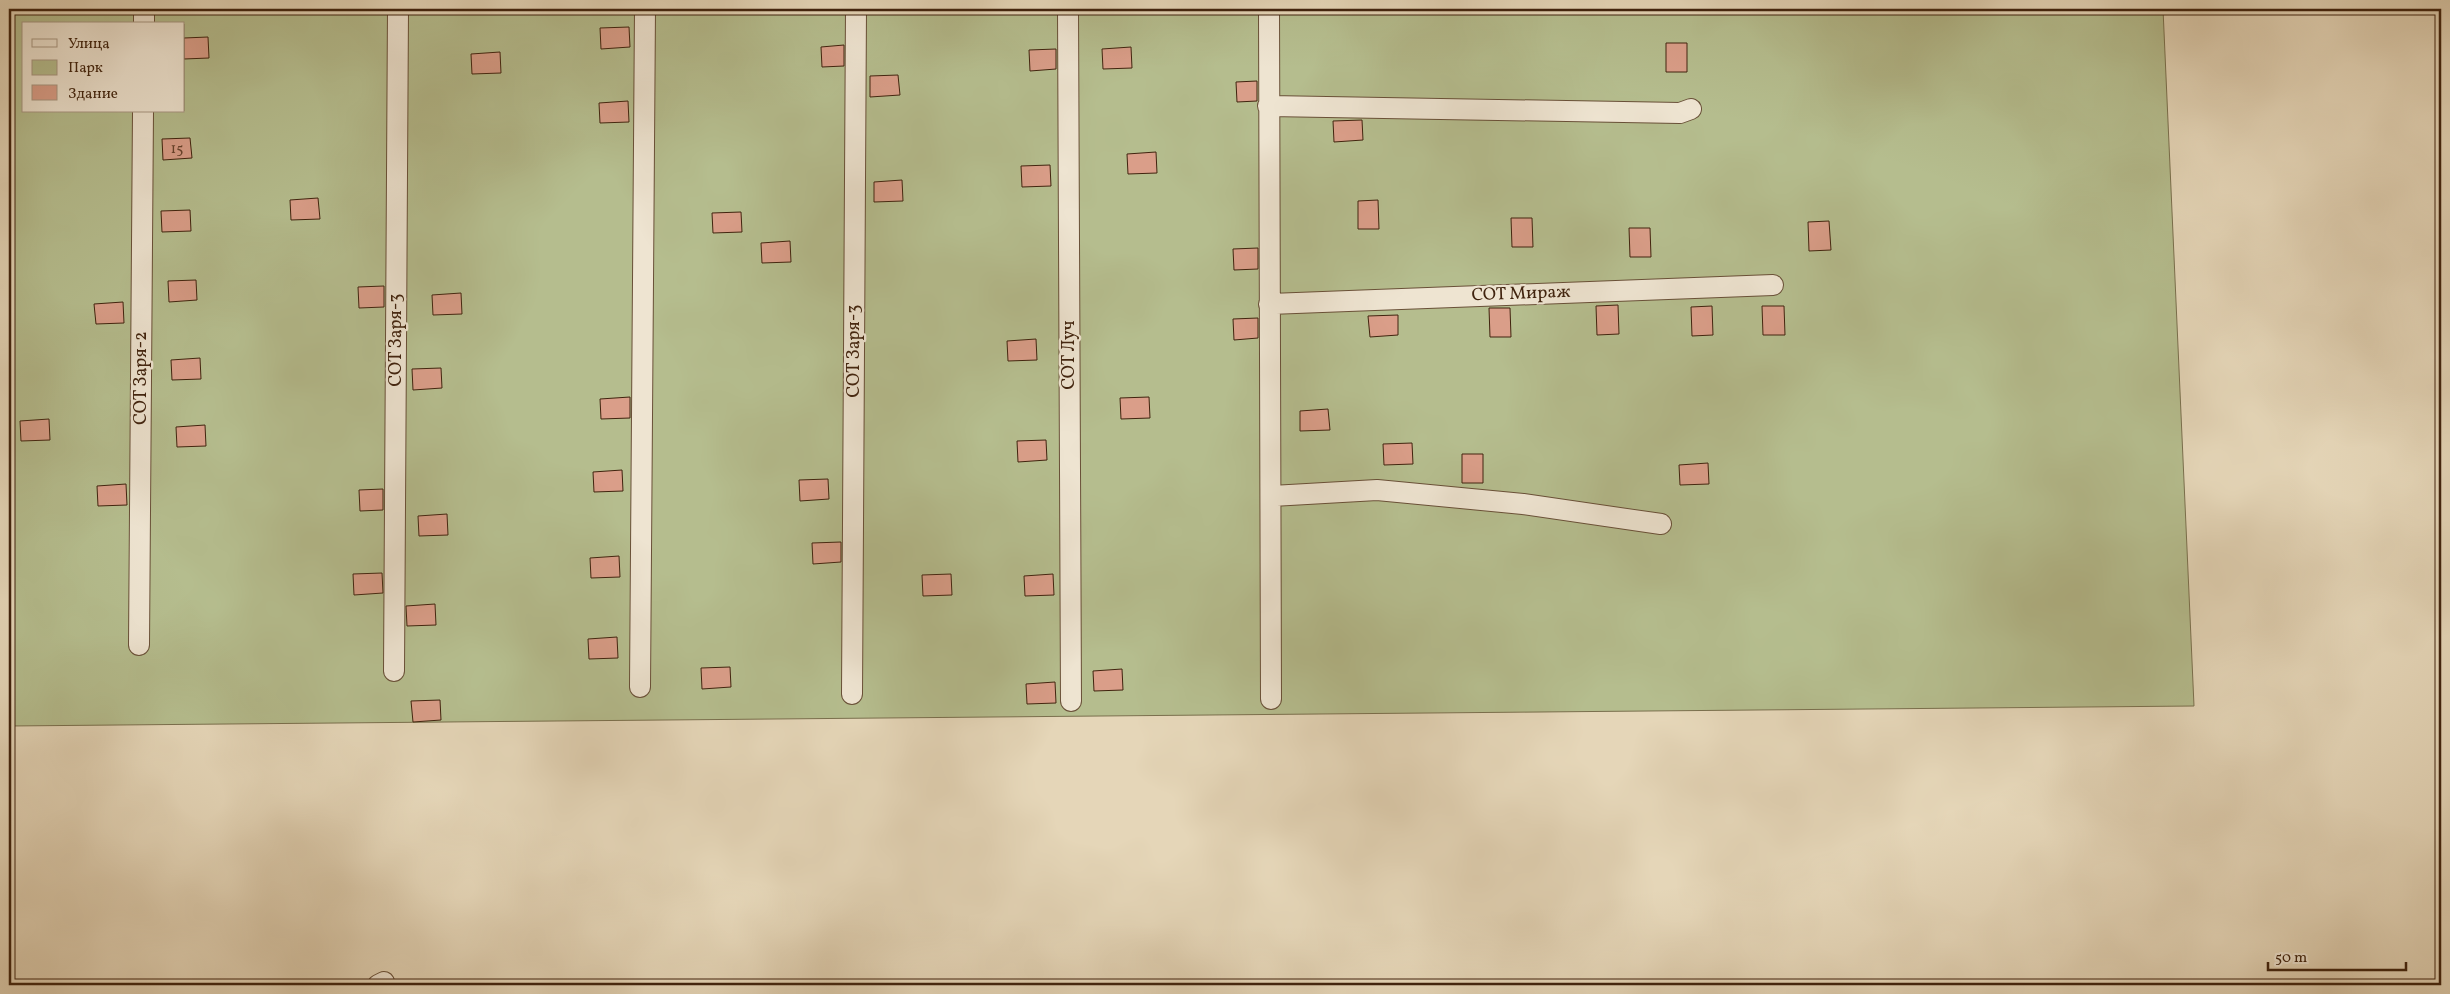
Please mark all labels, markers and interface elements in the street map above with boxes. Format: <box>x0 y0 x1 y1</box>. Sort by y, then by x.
legend <box>22 22 185 112</box>
text: Улица <box>68 34 110 55</box>
text: Парк <box>68 58 103 79</box>
text: Здание <box>68 84 118 105</box>
house number: 15 <box>170 139 184 160</box>
street label: СОТ Мираж <box>1471 280 1571 308</box>
street label: СОТ Заря-3 <box>384 294 409 387</box>
street label: СОТ Заря-3 <box>842 305 867 398</box>
street label: СОТ Луч <box>1057 320 1082 390</box>
street label: СОТ Заря-2 <box>129 331 154 425</box>
scale bar <box>2268 939 2405 971</box>
text: 50 m <box>2275 948 2307 969</box>

